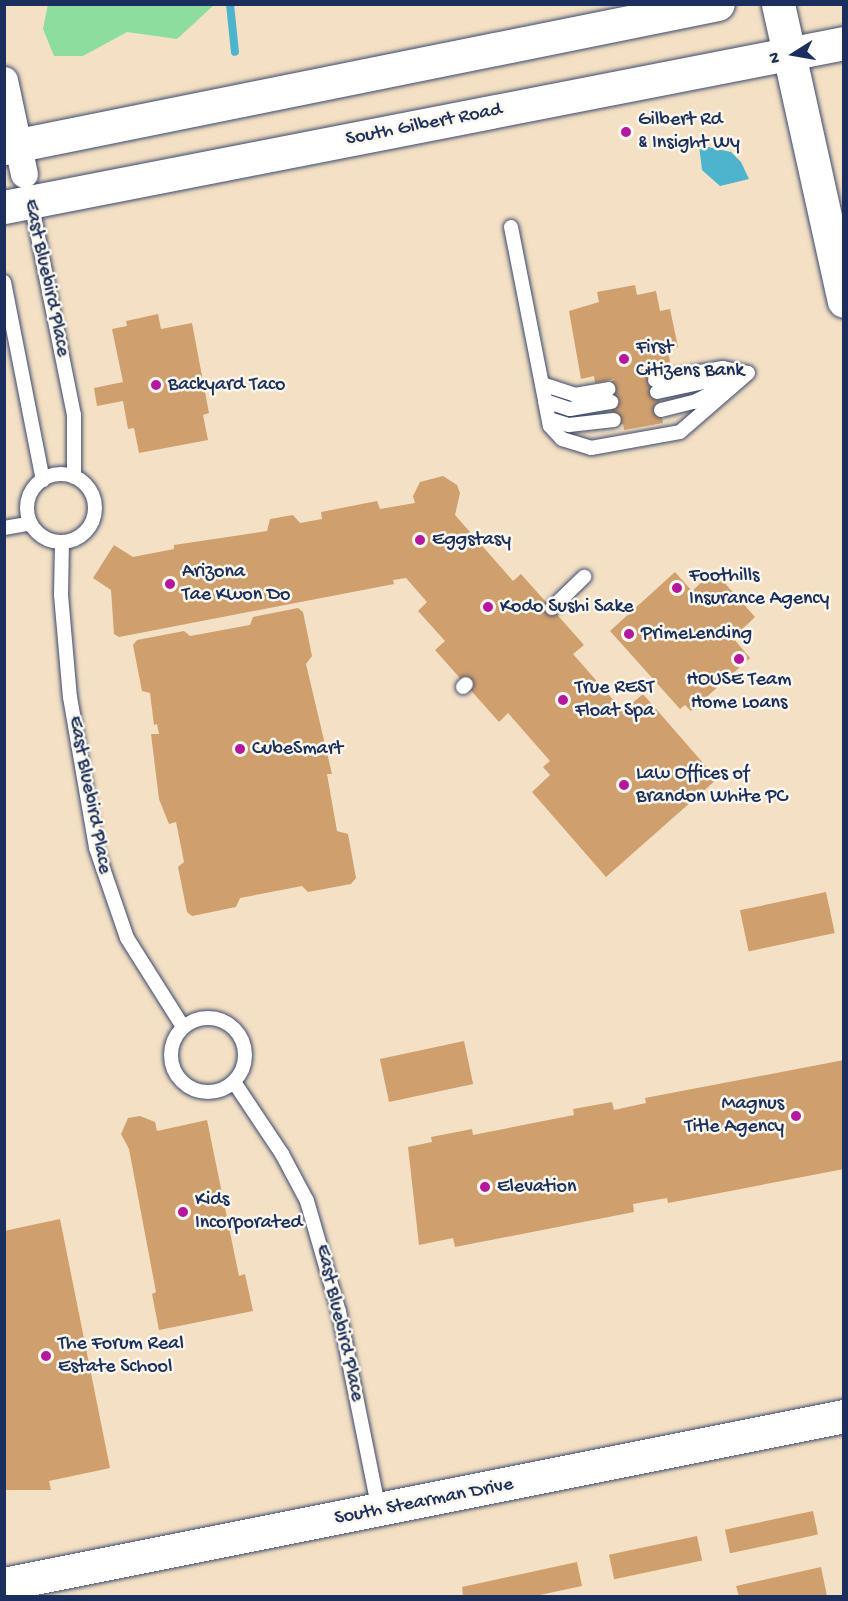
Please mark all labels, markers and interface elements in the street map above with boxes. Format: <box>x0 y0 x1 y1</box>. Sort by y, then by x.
north arrow <box>764 24 824 84</box>
text: N <box>766 51 786 64</box>
street label: South Gilbert Road <box>344 98 504 152</box>
place label: Gilbert Rd & Insight Wy <box>638 108 740 155</box>
marker: Gilbert Rd & Insight Wy <box>619 125 633 139</box>
street label: East Bluebird Place <box>18 197 74 359</box>
place label: First Citizens Bank <box>636 336 744 383</box>
marker: First Citizens Bank <box>617 352 631 366</box>
place label: Backyard Taco <box>168 373 286 397</box>
marker: Backyard Taco <box>149 378 163 392</box>
place label: Eggstasy <box>432 528 511 552</box>
marker: Eggstasy <box>413 533 427 547</box>
place label: Arizona Tae Kwon Do <box>182 560 290 607</box>
place label: Foothills Insurance Agency <box>689 564 829 611</box>
marker: Arizona Tae Kwon Do <box>163 577 177 591</box>
marker: Foothills Insurance Agency <box>670 581 684 595</box>
place label: Kodo Sushi Sake <box>500 595 634 619</box>
marker: Kodo Sushi Sake <box>481 600 495 614</box>
place label: PrimeLending <box>641 622 752 646</box>
marker: PrimeLending <box>622 627 636 641</box>
marker: HOUSE Team Home Loans <box>732 652 746 666</box>
place label: HOUSE Team Home Loans <box>687 668 791 715</box>
place label: True REST Float Spa <box>575 676 654 723</box>
marker: True REST Float Spa <box>556 693 570 707</box>
street label: East Bluebird Place <box>62 714 116 876</box>
place label: CubeSmart <box>252 737 343 761</box>
marker: CubeSmart <box>233 742 247 756</box>
place label: Law Offices of Brandon White PC <box>636 762 787 809</box>
marker: Law Offices of Brandon White PC <box>617 778 631 792</box>
place label: Magnus Title Agency <box>685 1092 784 1139</box>
marker: Magnus Title Agency <box>789 1109 803 1123</box>
place label: Elevation <box>497 1175 576 1199</box>
marker: Elevation <box>478 1180 492 1194</box>
place label: Kids Incorporated <box>195 1188 302 1235</box>
marker: Kids Incorporated <box>176 1205 190 1219</box>
street label: East Bluebird Place <box>309 1242 369 1404</box>
place label: The Forum Real Estate School <box>58 1332 184 1379</box>
marker: The Forum Real Estate School <box>39 1349 53 1363</box>
street label: South Stearman Drive <box>332 1473 516 1531</box>

